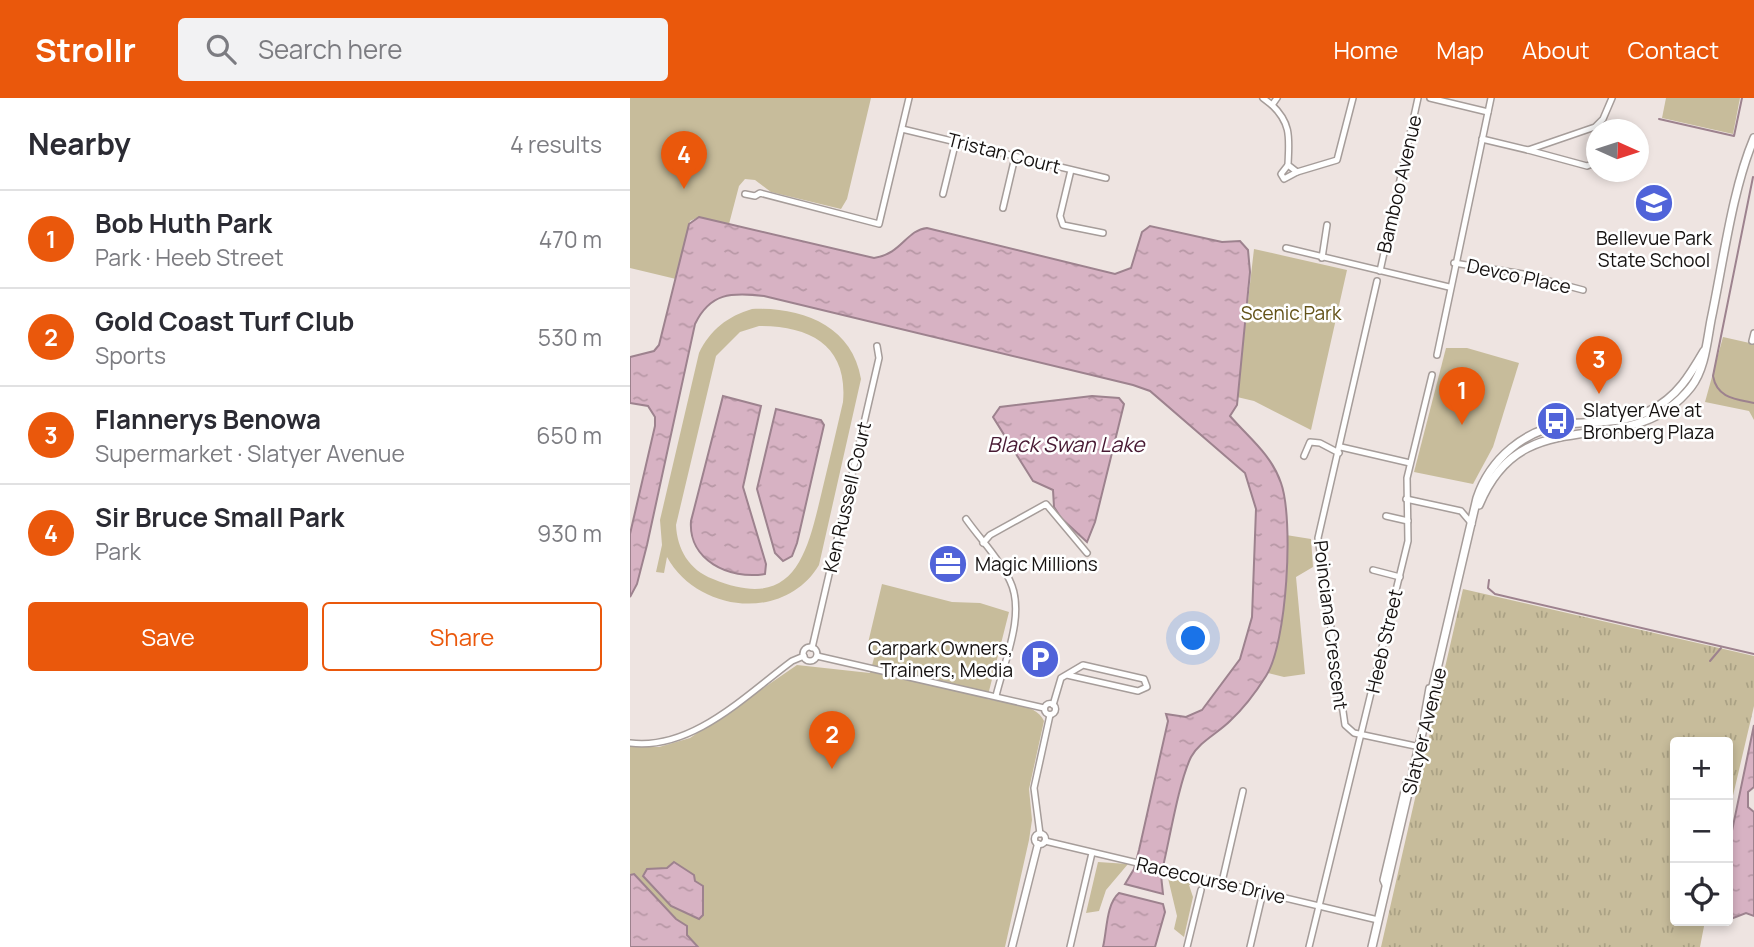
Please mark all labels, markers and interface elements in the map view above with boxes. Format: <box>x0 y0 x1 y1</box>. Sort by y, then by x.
search box <box>178 18 668 81</box>
text: Strollr <box>35 27 136 72</box>
icon: search <box>202 30 240 68</box>
text: Search here <box>258 31 402 67</box>
text: Home <box>1333 33 1398 66</box>
text: Map <box>1436 33 1484 66</box>
text: About <box>1522 33 1590 66</box>
text: Contact <box>1628 33 1719 66</box>
street label: Bamboo Avenue <box>1370 112 1428 256</box>
north arrow <box>1586 119 1649 182</box>
text: Nearby <box>28 123 131 164</box>
street label: Tristan Court <box>945 126 1063 180</box>
text: 4 results <box>510 128 602 160</box>
pin: 4 <box>661 131 707 189</box>
school or university icon: Bellevue Park State School <box>1633 182 1675 224</box>
text: Bob Huth Park <box>95 205 272 241</box>
text: 1 <box>46 223 56 255</box>
text: 470 m <box>539 223 602 255</box>
place label: Bellevue Park State School <box>1596 225 1713 273</box>
text: Park · Heeb Street <box>95 241 284 273</box>
street label: Devco Place <box>1465 252 1573 300</box>
park label: Scenic Park <box>1241 300 1342 326</box>
text: Gold Coast Turf Club <box>95 303 354 339</box>
text: 2 <box>44 321 58 353</box>
text: 530 m <box>538 321 602 353</box>
pin: 3 <box>1576 336 1622 394</box>
text: Sports <box>95 339 166 371</box>
pin: 1 <box>1439 367 1485 425</box>
place label: Slatyer Ave at Bronberg Plaza <box>1583 397 1714 445</box>
bus stop icon: Slatyer Ave at Bronberg Plaza <box>1535 400 1577 442</box>
text: Flannerys Benowa <box>95 401 321 437</box>
text: 3 <box>44 419 58 451</box>
text: 650 m <box>536 419 602 451</box>
street label: Ken Russell Court <box>817 419 877 575</box>
water label: Black Swan Lake <box>987 430 1146 458</box>
text: Supermarket · Slatyer Avenue <box>95 437 405 469</box>
text: Sir Bruce Small Park <box>95 499 344 535</box>
text: 4 <box>44 517 58 549</box>
text: 930 m <box>537 517 602 549</box>
text: Park <box>95 535 141 567</box>
street label: Poinciana Crescent <box>1308 539 1354 711</box>
office icon: Magic Millions <box>927 543 969 585</box>
place label: Magic Millions <box>975 551 1098 577</box>
street label: Heeb Street <box>1359 586 1409 696</box>
button: Save <box>28 602 308 671</box>
button: Share <box>322 602 602 671</box>
your location <box>1176 621 1210 655</box>
place label: Carpark Owners, Trainers, Media <box>868 635 1013 683</box>
parking icon: Carpark Owners, Trainers, Media <box>1019 638 1061 680</box>
street label: Slatyer Avenue <box>1396 665 1452 797</box>
pin: 2 <box>809 711 855 769</box>
map controls <box>1670 737 1733 926</box>
button: + <box>1670 737 1733 800</box>
button: − <box>1670 800 1733 863</box>
street label: Racecourse Drive <box>1134 850 1288 910</box>
button: locate <box>1670 863 1733 926</box>

